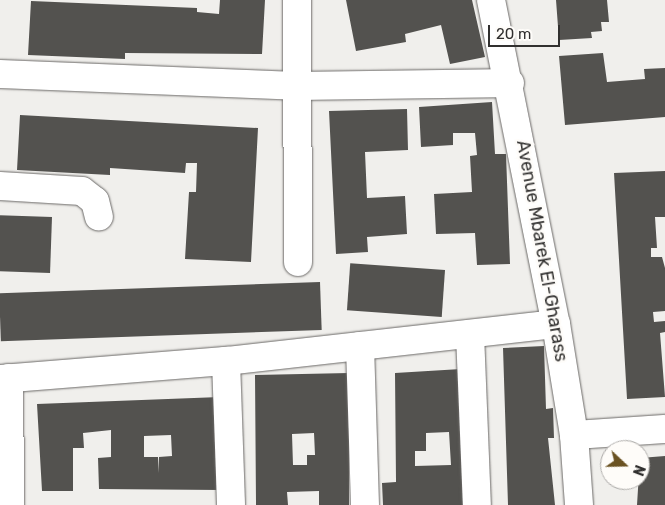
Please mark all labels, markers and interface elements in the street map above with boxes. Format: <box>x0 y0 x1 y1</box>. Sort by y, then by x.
scale bar <box>490 15 562 47</box>
text: 20 m <box>496 25 531 43</box>
street label: Avenue Mbarek El-Gharass <box>512 138 572 364</box>
north arrow <box>600 440 650 490</box>
text: N <box>629 462 648 478</box>

